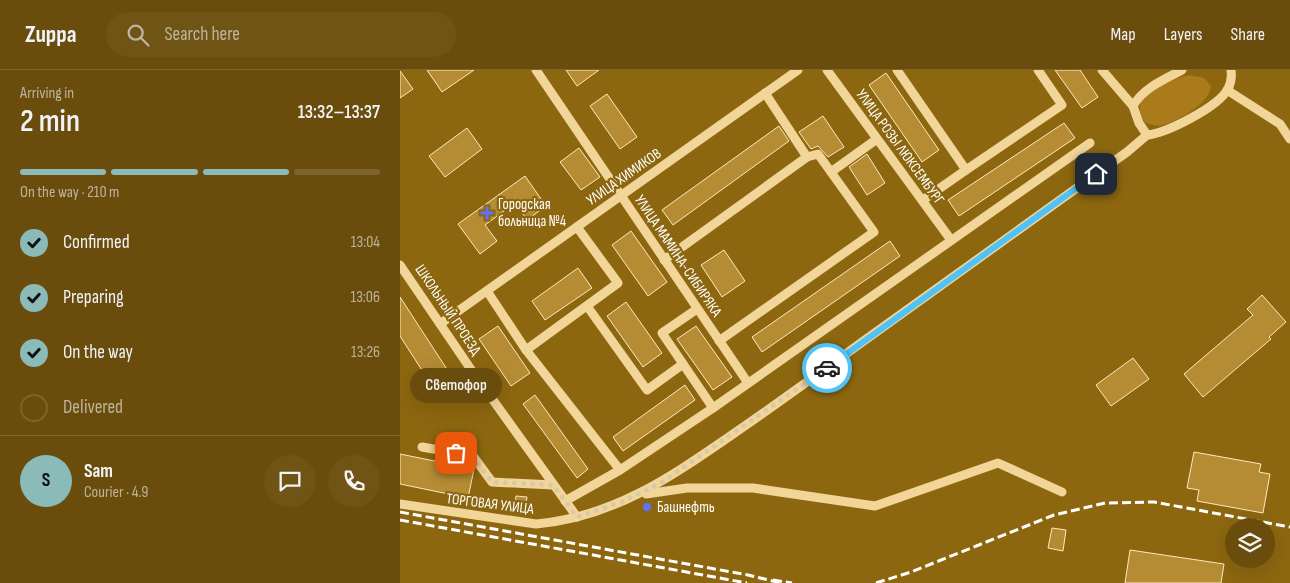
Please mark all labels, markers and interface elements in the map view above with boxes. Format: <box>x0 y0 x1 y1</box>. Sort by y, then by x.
search box <box>106 12 456 57</box>
text: Zuppa <box>25 20 76 49</box>
icon: search <box>124 21 152 49</box>
text: Search here <box>164 23 240 46</box>
text: Map <box>1111 24 1136 45</box>
text: Layers <box>1164 24 1203 45</box>
text: Share <box>1231 24 1265 45</box>
text: Arriving in <box>20 84 74 103</box>
street label: УЛИЦА РОЗЫ ЛЮКСЕМБУРГ <box>852 86 949 209</box>
text: 13:32–13:37 <box>298 101 380 124</box>
text: 2 min <box>20 102 80 141</box>
street label: УЛИЦА ХИМИКОВ <box>583 144 665 210</box>
pin <box>1075 153 1117 195</box>
icon: home <box>1082 160 1110 188</box>
text: On the way · 210 m <box>20 183 119 202</box>
street label: УЛИЦА МАМИНА-СИБИРЯКА <box>630 191 726 321</box>
place label: Городская больница №4 <box>498 195 566 231</box>
marker: Городская больница №4 <box>480 206 494 220</box>
icon: check <box>20 229 48 257</box>
text: Confirmed <box>63 231 130 254</box>
text: 13:04 <box>351 233 380 252</box>
street label: ШКОЛЬНЫЙ ПРОЕЗД <box>411 261 486 360</box>
icon: check <box>20 284 48 312</box>
text: Preparing <box>63 286 124 309</box>
text: 13:06 <box>351 288 380 307</box>
icon: check <box>20 339 48 367</box>
text: On the way <box>63 341 133 364</box>
text: 13:26 <box>351 343 380 362</box>
courier <box>802 343 852 393</box>
icon: car <box>813 354 841 382</box>
callout: Светофор <box>410 368 502 403</box>
text: Светофор <box>425 376 487 395</box>
text: Delivered <box>63 396 123 419</box>
pin <box>435 432 477 474</box>
icon: bag <box>442 439 470 467</box>
button: chat <box>264 455 316 507</box>
button: phone <box>328 455 380 507</box>
text: Sam <box>84 460 113 483</box>
text: S <box>42 469 50 492</box>
text: Courier · 4.9 <box>84 483 148 502</box>
street label: ТОРГОВАЯ УЛИЦА <box>445 489 536 519</box>
place label: Башнефть <box>657 498 715 517</box>
marker: Башнефть <box>641 501 653 513</box>
map controls <box>1225 518 1275 568</box>
button: layers <box>1225 518 1275 568</box>

